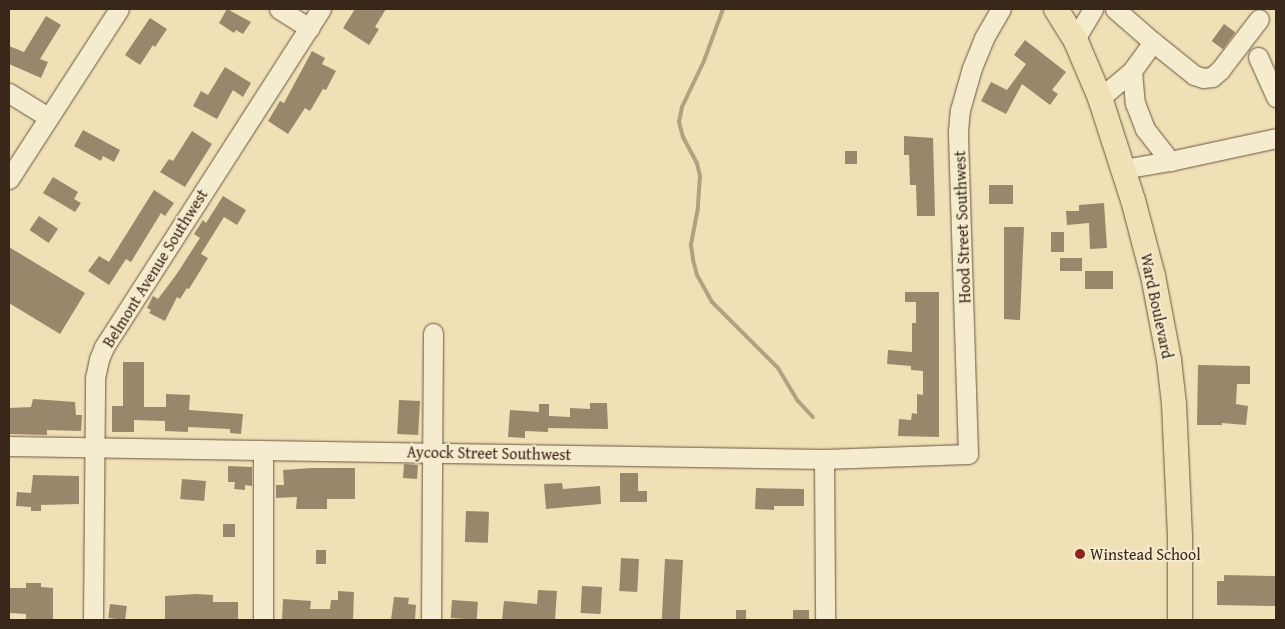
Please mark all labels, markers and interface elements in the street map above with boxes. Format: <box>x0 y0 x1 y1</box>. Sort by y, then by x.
street label: Hood Street Southwest <box>950 150 974 304</box>
street label: Belmont Avenue Southwest <box>98 185 212 351</box>
street label: Ward Boulevard <box>1136 252 1178 360</box>
street label: Aycock Street Southwest <box>407 442 571 464</box>
place label: Winstead School <box>1090 544 1201 564</box>
marker: Winstead School <box>1074 548 1086 560</box>

